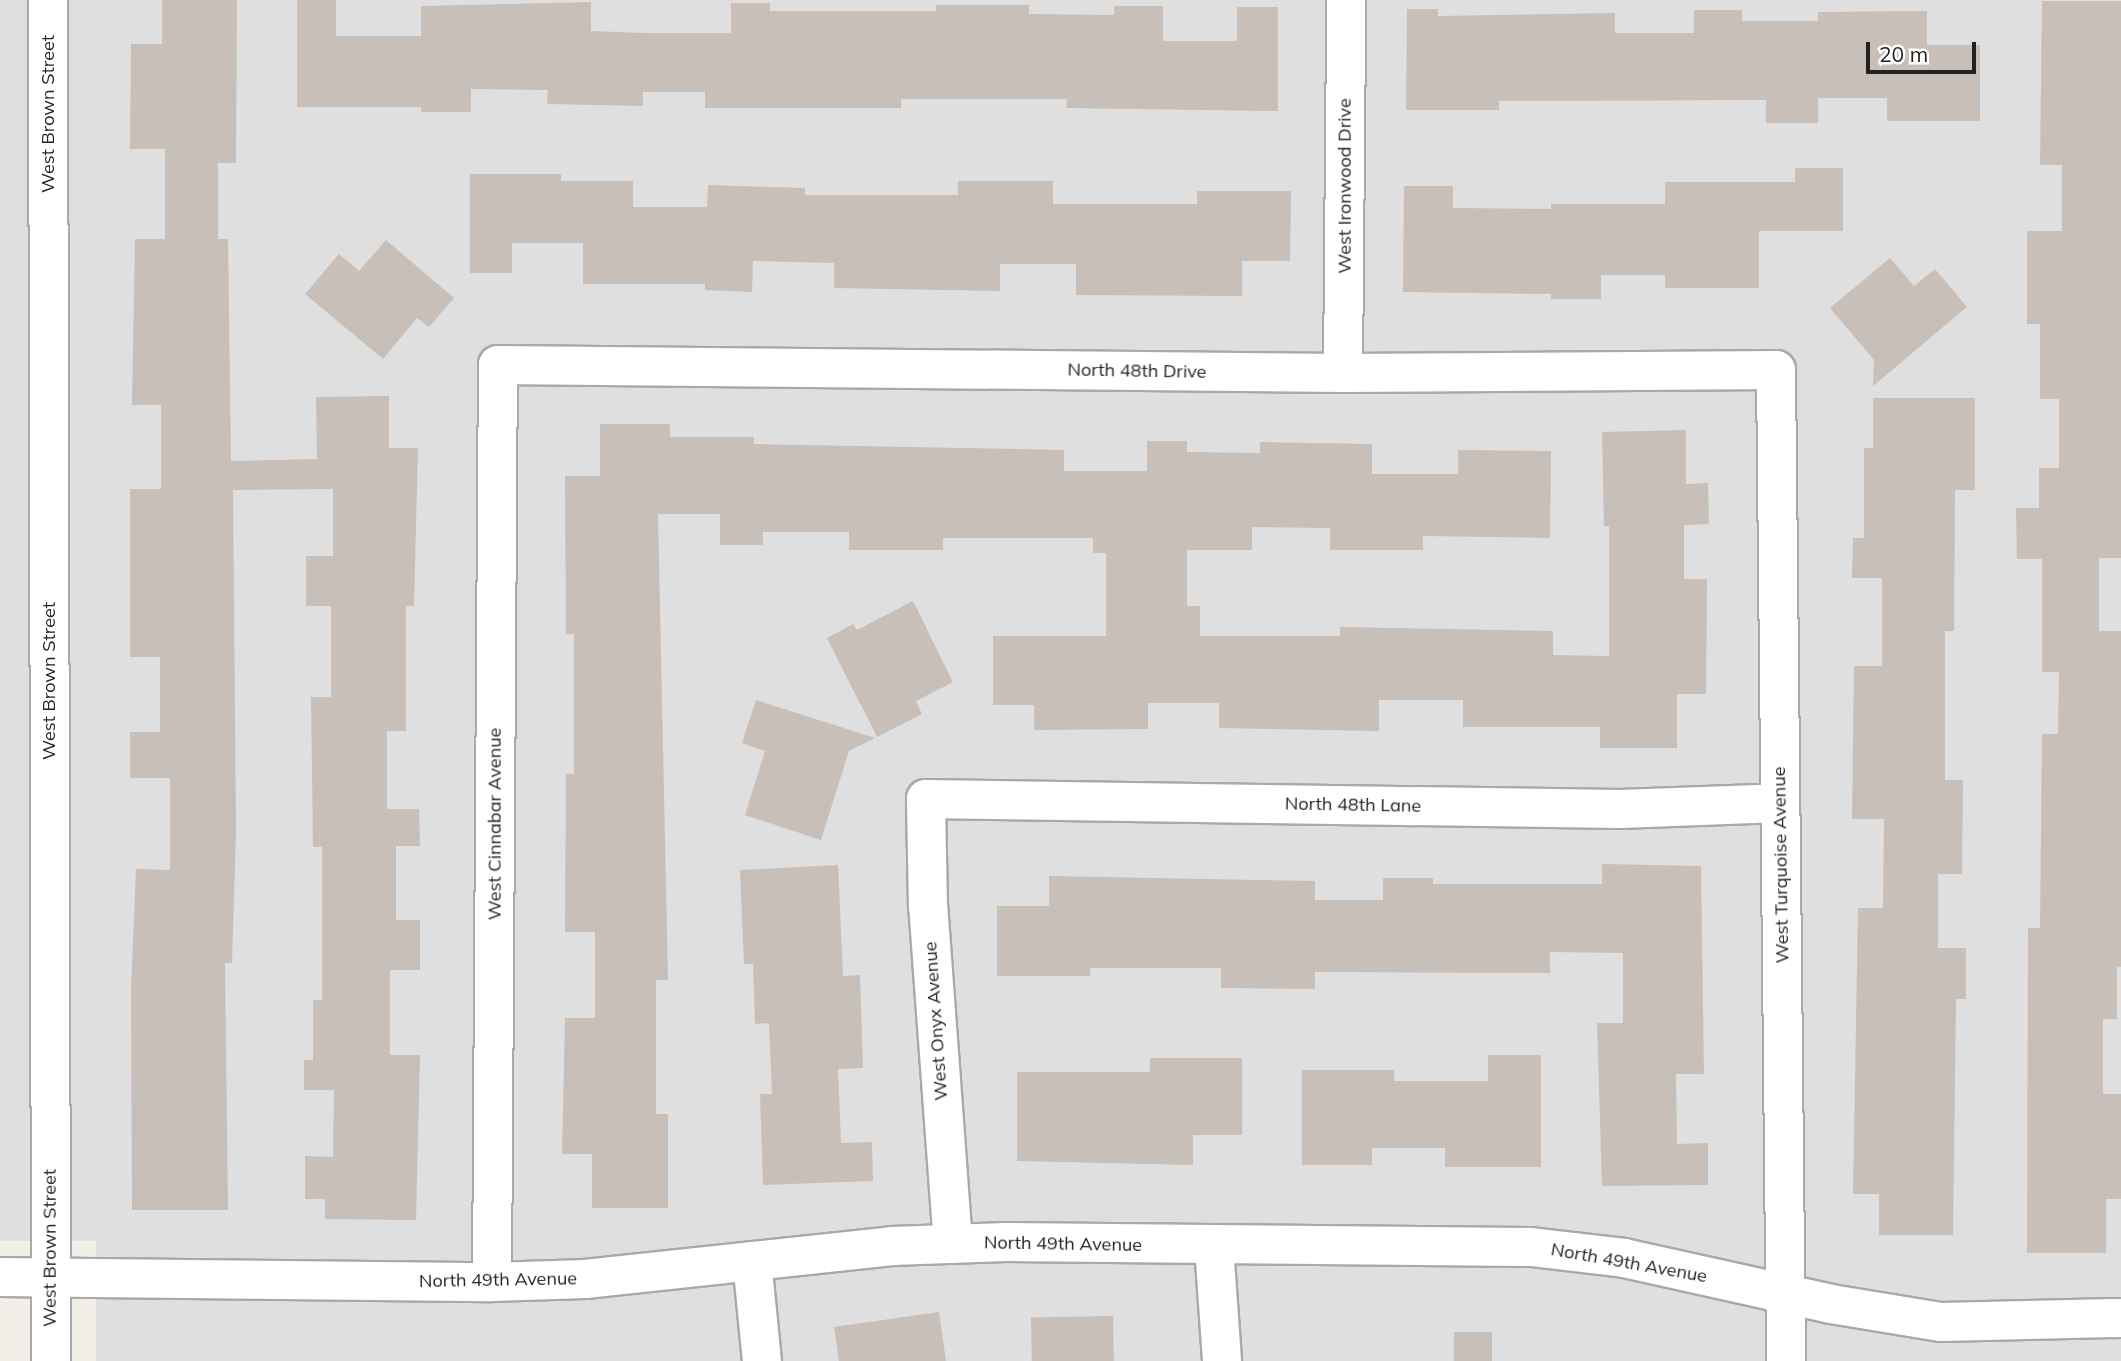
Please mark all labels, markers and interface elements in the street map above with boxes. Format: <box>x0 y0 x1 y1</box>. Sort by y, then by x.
scale bar <box>1869 28 1979 72</box>
street label: West Brown Street <box>37 35 59 193</box>
text: 20 m <box>1879 41 1928 67</box>
street label: West Ironwood Drive <box>1334 98 1356 274</box>
street label: North 48th Drive <box>1067 359 1207 383</box>
street label: West Brown Street <box>38 602 60 760</box>
street label: West Cinnabar Avenue <box>484 728 506 920</box>
street label: West Turquoise Avenue <box>1768 766 1794 964</box>
street label: North 48th Lane <box>1285 793 1421 817</box>
street label: West Onyx Avenue <box>920 941 952 1101</box>
street label: West Brown Street <box>39 1169 61 1327</box>
street label: North 49th Avenue <box>984 1232 1142 1256</box>
street label: North 49th Avenue <box>1549 1239 1709 1287</box>
street label: North 49th Avenue <box>419 1268 577 1292</box>

